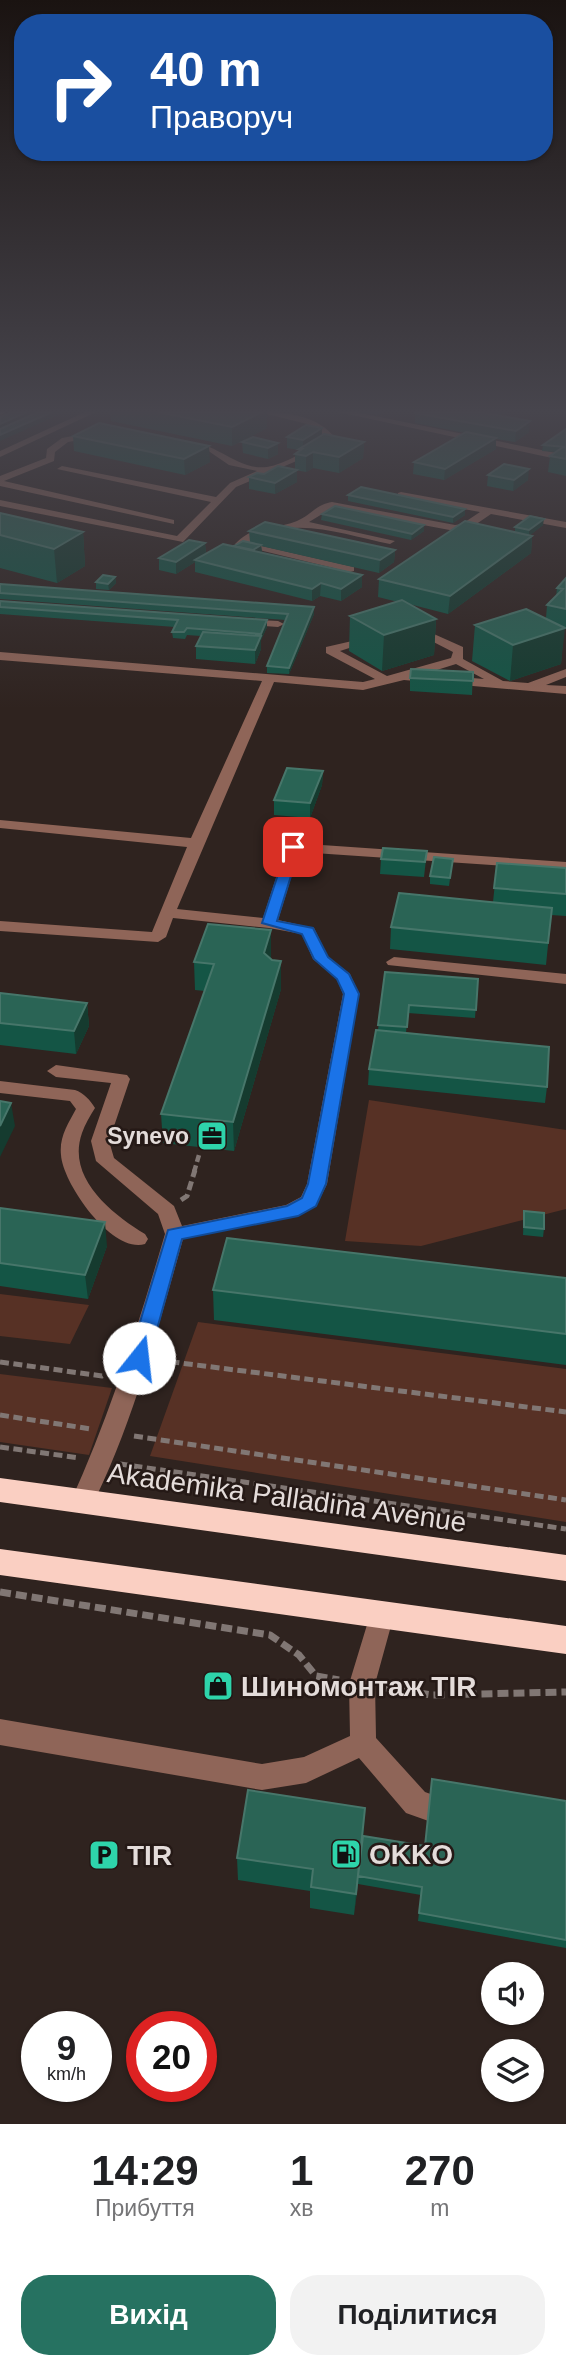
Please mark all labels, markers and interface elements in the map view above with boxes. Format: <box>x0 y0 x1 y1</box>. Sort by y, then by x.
icon: right <box>35 42 126 133</box>
text: 40 m <box>150 42 262 96</box>
text: Праворуч <box>150 99 293 135</box>
pin <box>263 817 323 877</box>
icon: arrive <box>274 828 312 866</box>
office icon: Synevo <box>195 1119 229 1153</box>
place label: Synevo <box>107 1123 189 1149</box>
position arrow <box>102 1321 176 1395</box>
street label: Akademika Palladina Avenue <box>105 1457 468 1538</box>
shop icon: Шиномонтаж TIR <box>201 1669 235 1703</box>
place label: Шиномонтаж TIR <box>241 1671 476 1702</box>
fuel station icon: OKKO <box>329 1837 363 1871</box>
parking icon: TIR <box>87 1838 121 1872</box>
place label: OKKO <box>369 1839 453 1870</box>
place label: TIR <box>127 1840 172 1871</box>
map controls <box>481 1962 544 2102</box>
button: sound <box>481 1962 544 2025</box>
speed limit sign: 20 <box>126 2011 217 2102</box>
text: 9 <box>57 2028 76 2067</box>
button: layers <box>481 2039 544 2102</box>
text: km/h <box>47 2064 86 2084</box>
text: 14:29 <box>91 2147 199 2194</box>
text: 1 <box>290 2147 313 2194</box>
text: 270 <box>405 2147 475 2194</box>
text: Прибуття <box>95 2195 195 2221</box>
text: хв <box>290 2195 314 2221</box>
text: m <box>430 2195 449 2221</box>
button: Вихід <box>21 2275 276 2355</box>
button: Поділитися <box>290 2275 545 2355</box>

